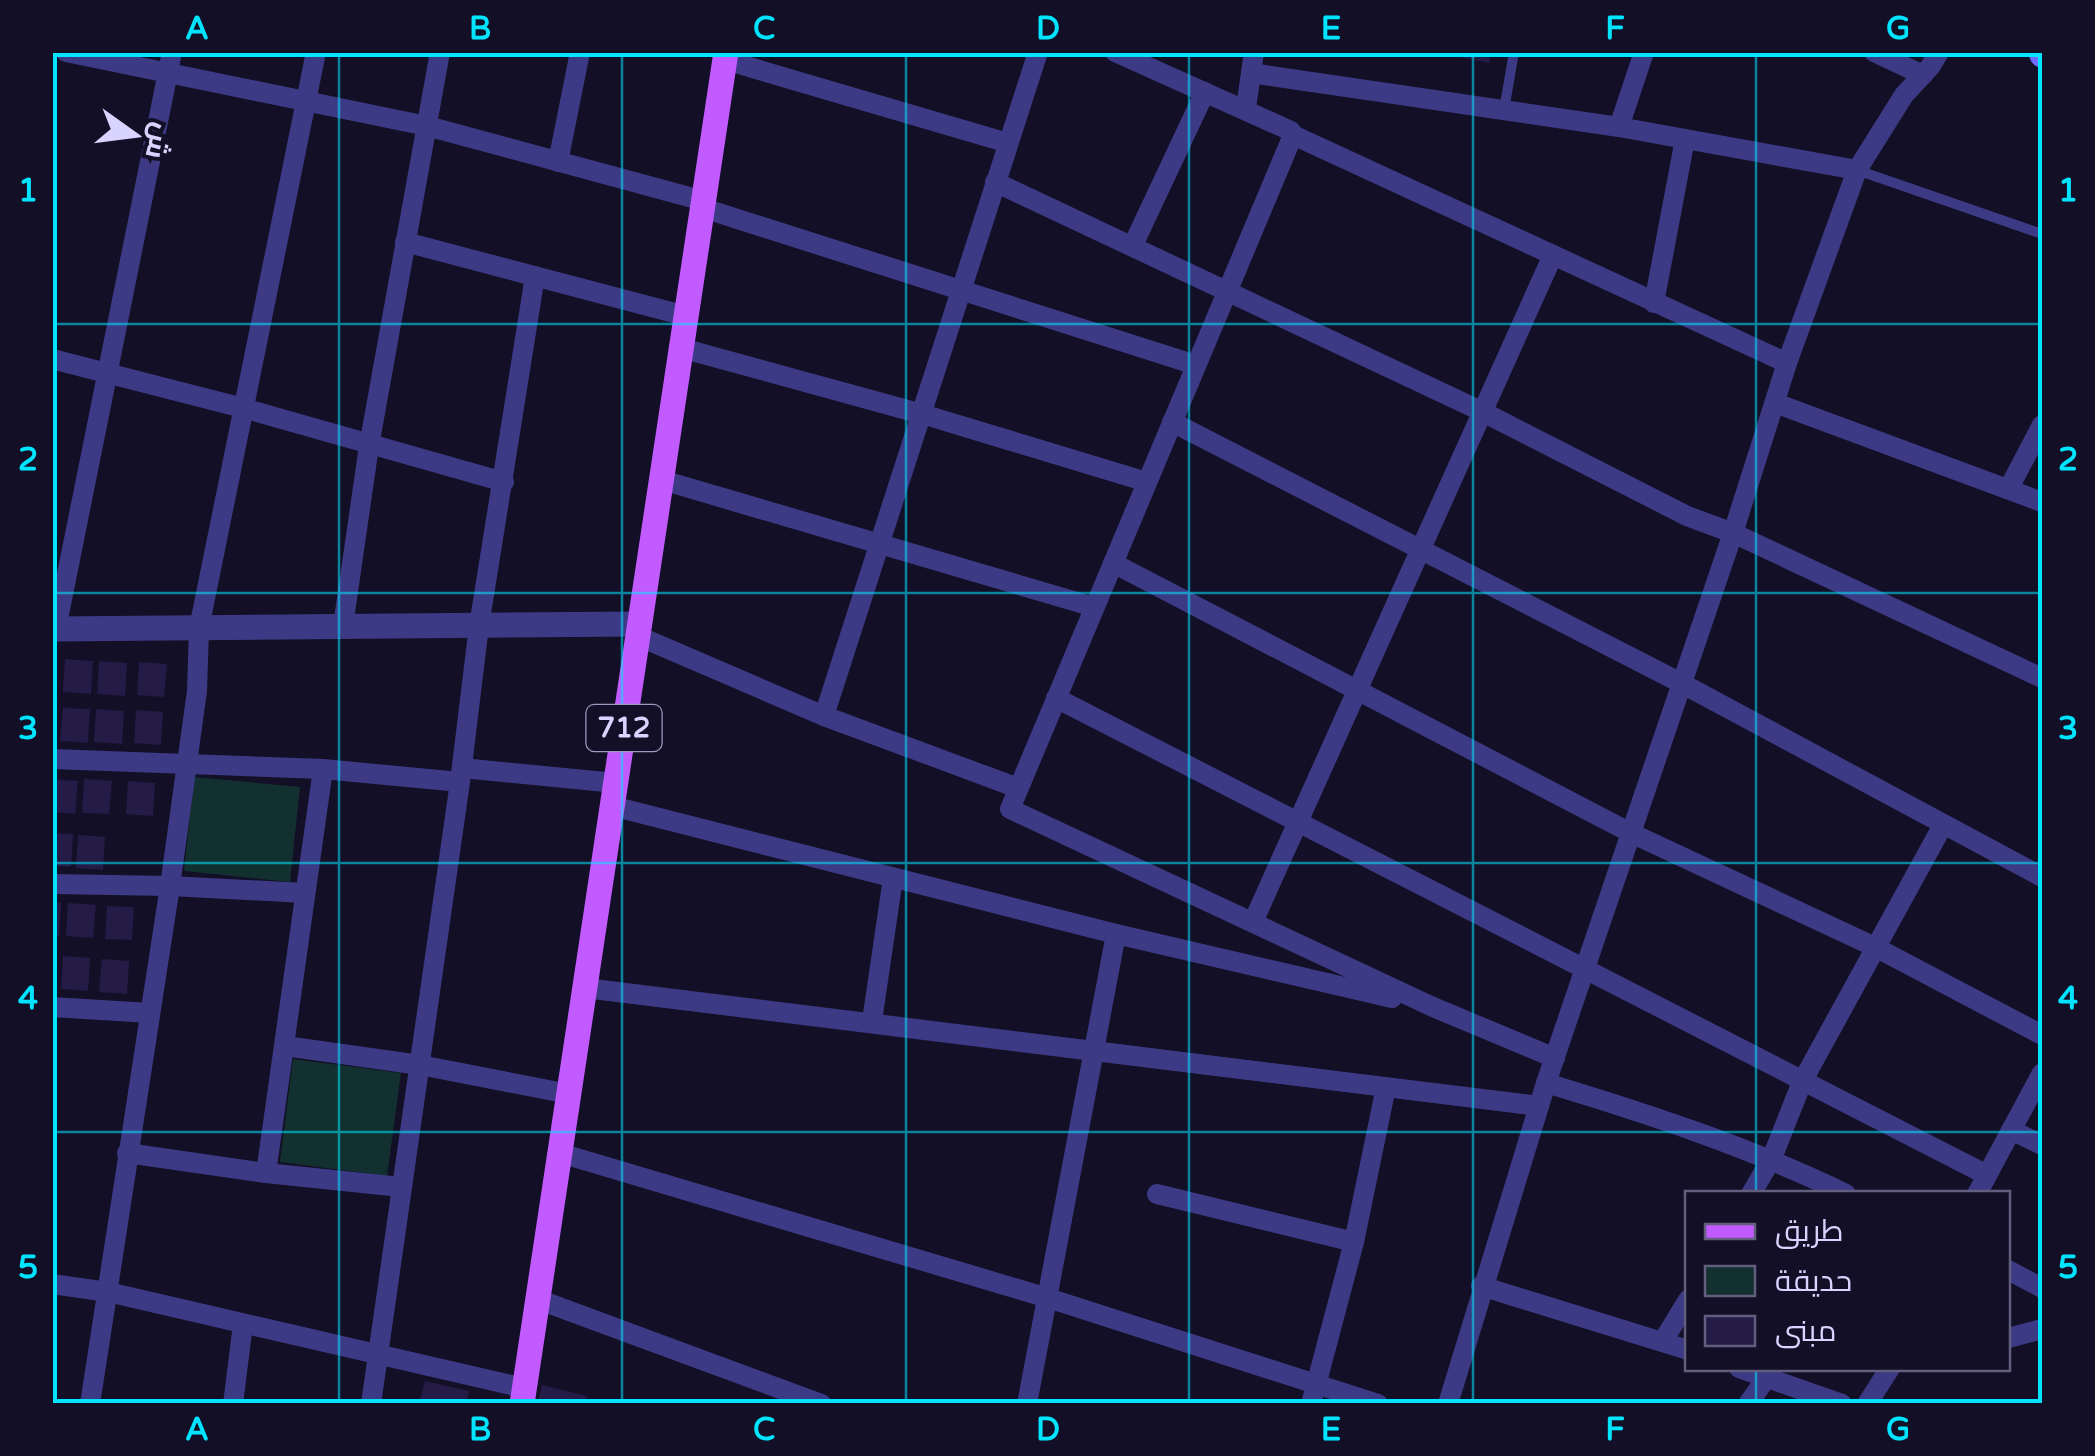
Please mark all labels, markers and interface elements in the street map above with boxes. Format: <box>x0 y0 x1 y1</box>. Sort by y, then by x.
text: A <box>185 10 209 48</box>
text: B <box>469 10 491 48</box>
text: C <box>753 10 775 48</box>
text: D <box>1036 10 1060 48</box>
text: E <box>1321 10 1341 48</box>
text: F <box>1605 10 1625 48</box>
text: G <box>1886 10 1910 48</box>
north arrow <box>85 85 185 185</box>
text: ش <box>137 119 179 162</box>
text: 1 <box>18 172 38 210</box>
text: 1 <box>2058 172 2078 210</box>
text: 2 <box>18 441 38 479</box>
text: 2 <box>2058 441 2078 479</box>
road number: 712 <box>586 705 662 751</box>
text: 3 <box>18 710 38 748</box>
text: 3 <box>2058 710 2078 748</box>
text: 4 <box>18 980 38 1018</box>
text: 4 <box>2058 980 2078 1018</box>
legend <box>1685 1191 2010 1371</box>
text: طريق <box>1775 1213 1844 1250</box>
text: 5 <box>18 1249 38 1287</box>
text: 5 <box>2058 1249 2078 1287</box>
text: حديقة <box>1775 1263 1852 1300</box>
text: مبنى <box>1775 1313 1836 1350</box>
text: A <box>185 1411 209 1449</box>
text: B <box>469 1411 491 1449</box>
text: C <box>753 1411 775 1449</box>
text: D <box>1036 1411 1060 1449</box>
text: E <box>1321 1411 1341 1449</box>
text: F <box>1605 1411 1625 1449</box>
text: G <box>1886 1411 1910 1449</box>

